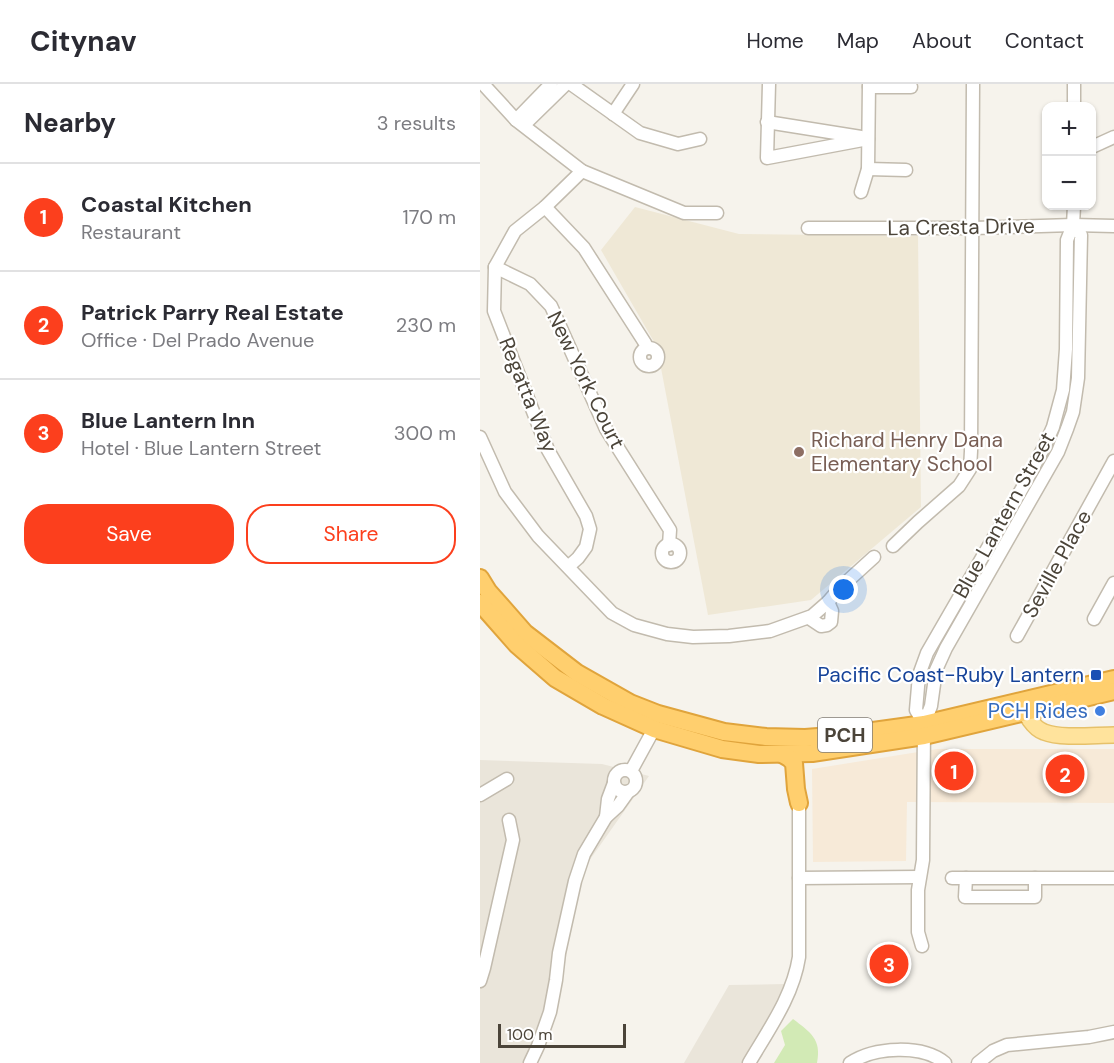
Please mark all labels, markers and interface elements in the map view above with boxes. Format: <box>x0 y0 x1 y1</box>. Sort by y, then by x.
text: Citynav <box>30 23 136 60</box>
text: Home <box>746 27 804 55</box>
text: Map <box>837 27 879 55</box>
text: About <box>912 27 972 55</box>
text: Contact <box>1005 27 1084 55</box>
map controls <box>1042 102 1096 210</box>
button: + <box>1042 102 1096 156</box>
text: Nearby <box>24 106 116 140</box>
text: 3 results <box>377 110 456 136</box>
button: − <box>1042 156 1096 210</box>
text: Coastal Kitchen <box>81 190 252 219</box>
text: 1 <box>40 204 47 230</box>
text: 170 m <box>403 204 456 230</box>
street label: La Cresta Drive <box>887 212 1035 242</box>
text: Restaurant <box>81 219 181 245</box>
text: Patrick Parry Real Estate <box>81 298 344 327</box>
street label: New York Court <box>541 306 631 454</box>
text: 2 <box>38 312 49 338</box>
text: 230 m <box>396 312 456 338</box>
text: Office · Del Prado Avenue <box>81 327 314 353</box>
street label: Regatta Way <box>492 333 564 457</box>
text: Blue Lantern Inn <box>81 406 255 435</box>
text: 3 <box>37 420 50 446</box>
text: 300 m <box>394 420 456 446</box>
place label: Richard Henry Dana Elementary School <box>811 426 1003 478</box>
street label: Blue Lantern Street <box>947 427 1061 603</box>
text: Hotel · Blue Lantern Street <box>81 435 321 461</box>
marker: Richard Henry Dana Elementary School <box>792 445 806 459</box>
button: Save <box>24 504 234 564</box>
button: Share <box>246 504 456 564</box>
street label: Seville Place <box>1016 505 1098 623</box>
your location <box>829 575 858 604</box>
place label: Pacific Coast-Ruby Lantern <box>817 661 1084 689</box>
marker: Pacific Coast-Ruby Lantern <box>1089 668 1103 682</box>
place label: PCH Rides <box>988 697 1088 725</box>
marker: PCH Rides <box>1093 704 1107 718</box>
road number: PCH <box>818 718 872 752</box>
pin: 1 <box>934 748 974 794</box>
pin: 2 <box>1046 752 1084 796</box>
pin: 3 <box>870 942 908 986</box>
scale bar <box>498 1021 626 1048</box>
text: 100 m <box>507 1024 552 1045</box>

